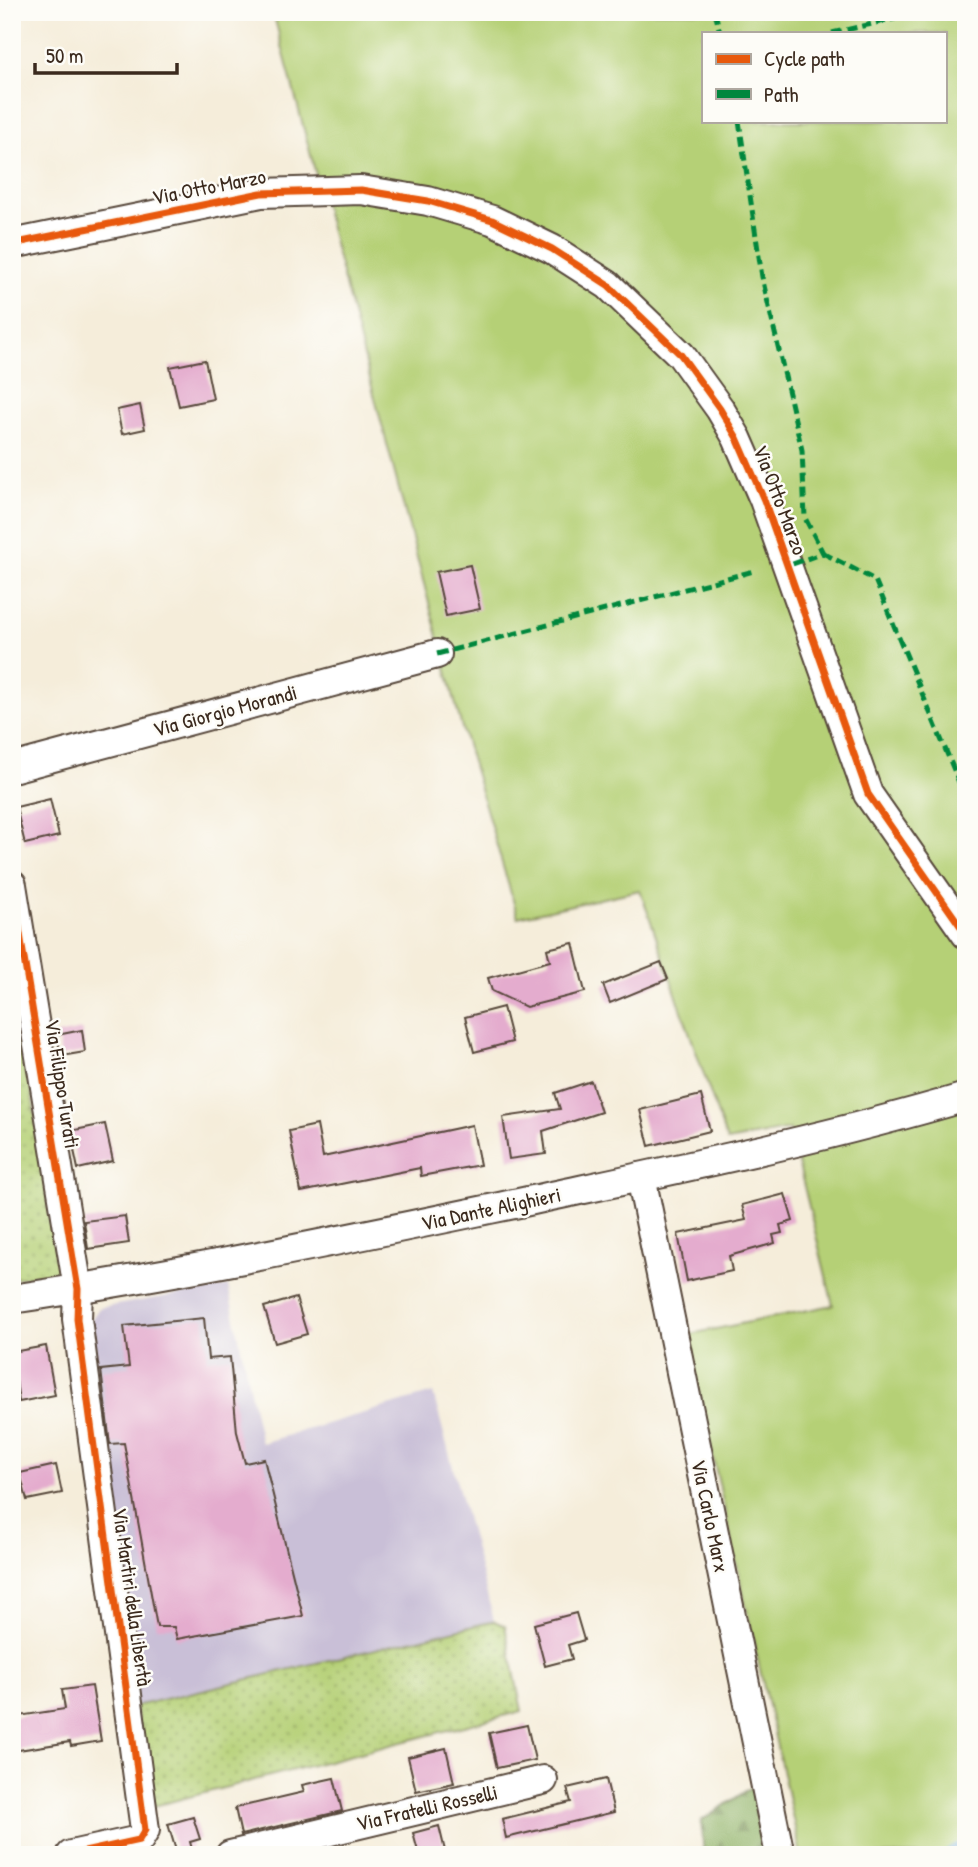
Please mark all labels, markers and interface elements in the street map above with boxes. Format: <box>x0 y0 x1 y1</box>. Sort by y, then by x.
scale bar <box>35 32 177 76</box>
legend <box>702 32 946 122</box>
text: 50 m <box>46 41 83 70</box>
text: Cycle path <box>764 44 845 73</box>
text: Path <box>764 80 799 109</box>
street label: Via Otto Marzo <box>150 161 268 212</box>
street label: Via Otto Marzo <box>746 441 815 559</box>
street label: Via Giorgio Morandi <box>150 677 300 744</box>
street label: Via Filippo Turati <box>38 1017 87 1150</box>
street label: Via Dante Alighieri <box>418 1180 563 1237</box>
street label: Via Carlo Marx <box>684 1457 737 1575</box>
street label: Via Martiri della Libertà <box>106 1506 159 1688</box>
street label: Via Fratelli Rosselli <box>353 1777 500 1838</box>

